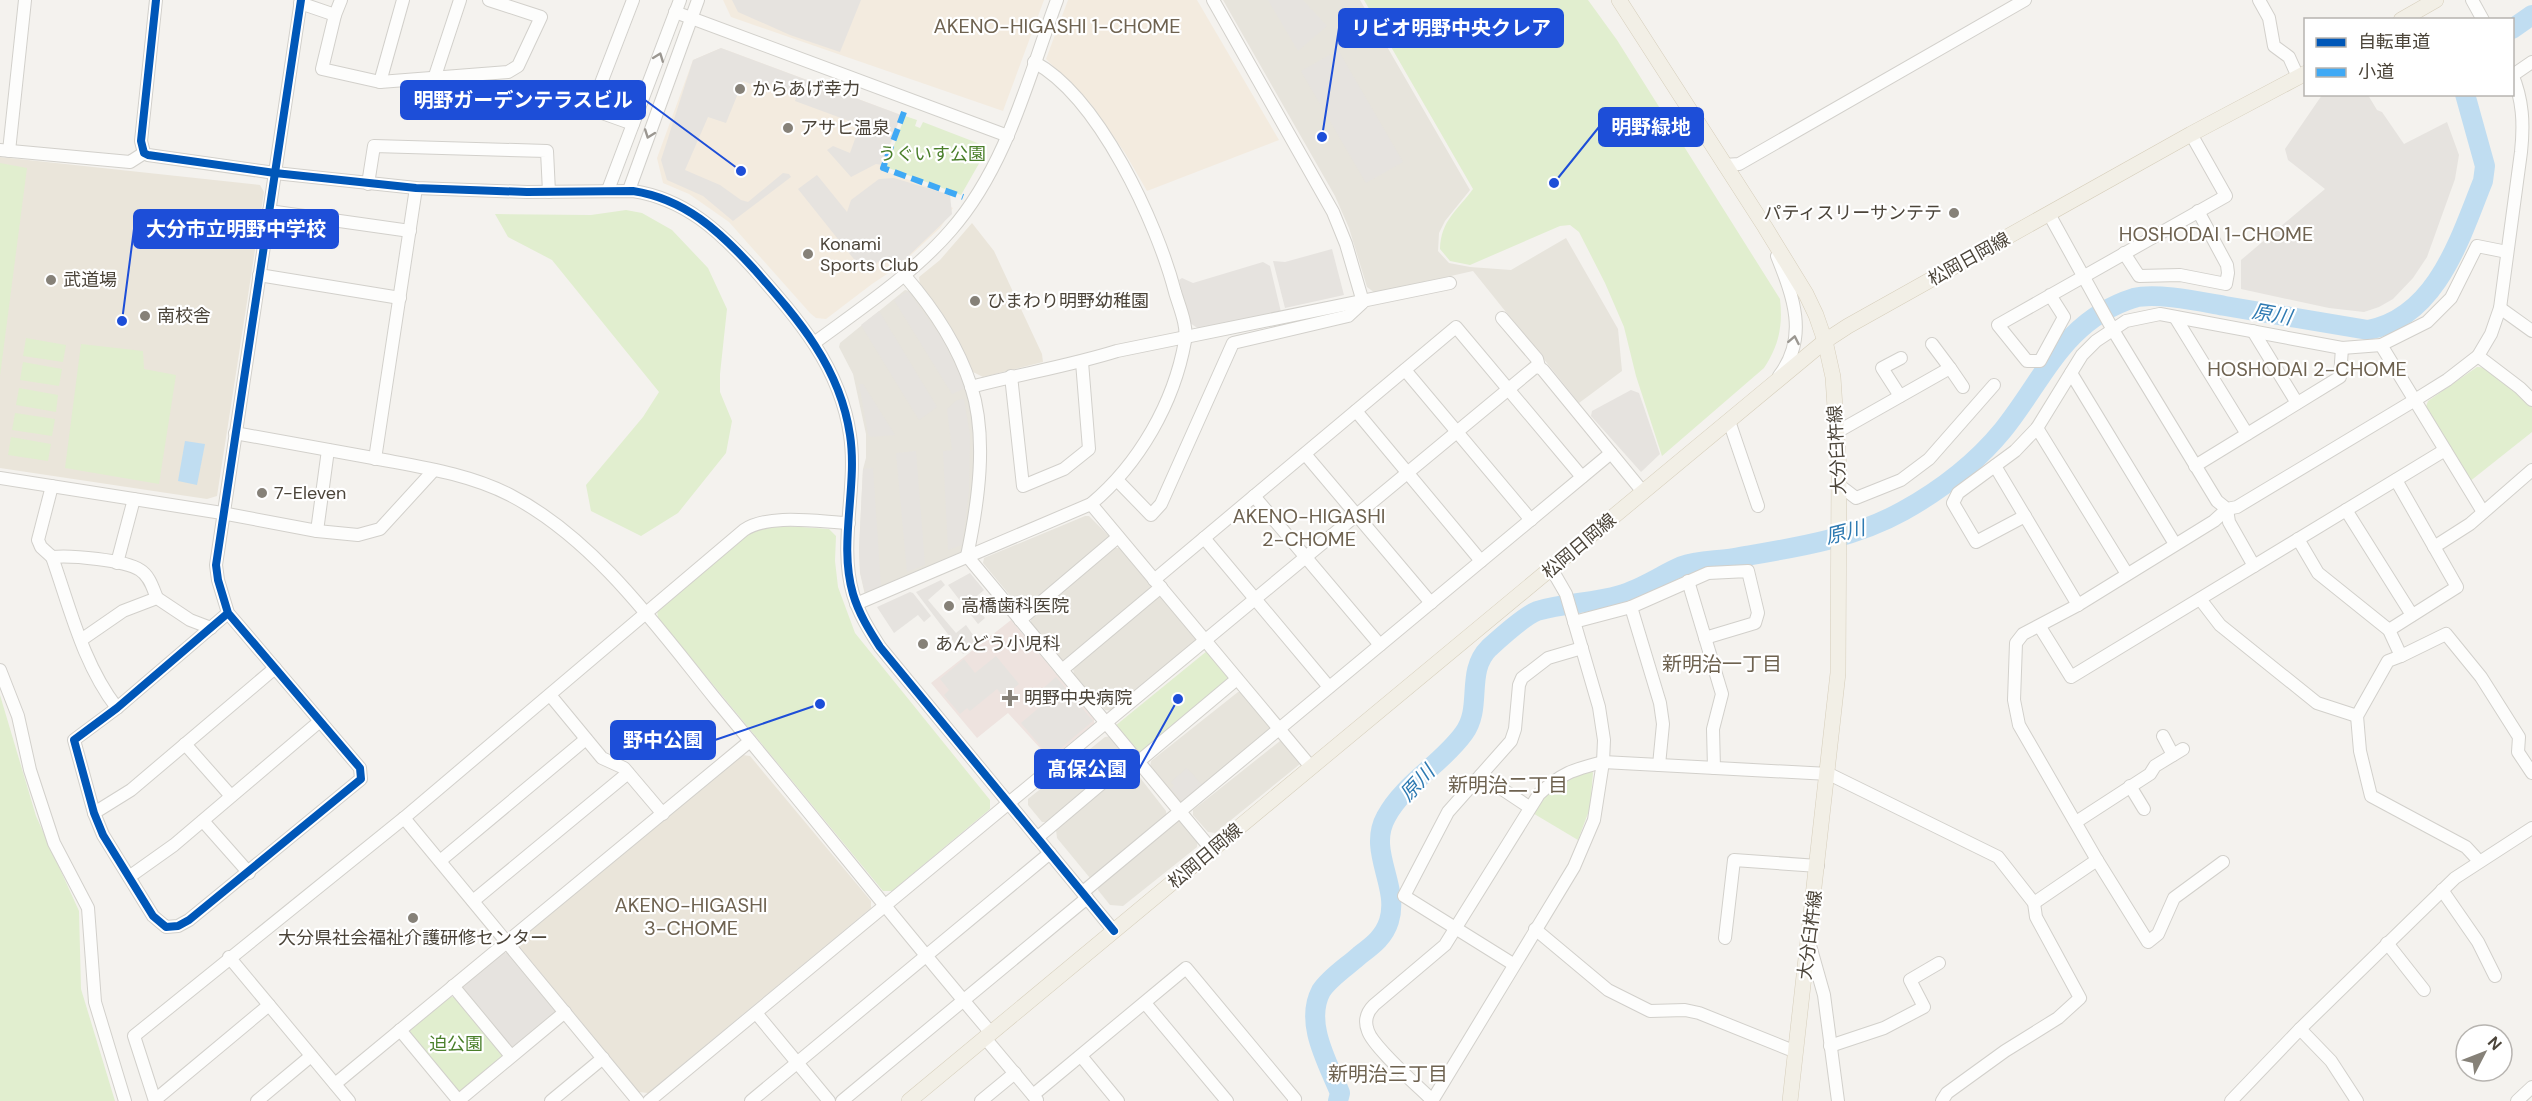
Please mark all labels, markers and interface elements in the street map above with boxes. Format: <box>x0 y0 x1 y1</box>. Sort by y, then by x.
callout: リビオ明野中央クレア <box>1339 9 1563 47</box>
district label: AKENO-HIGASHI 1-CHOME <box>934 13 1180 39</box>
text: リビオ明野中央クレア <box>1351 15 1551 41</box>
legend <box>2304 18 2514 96</box>
text: 自転車道 <box>2358 30 2430 54</box>
one-way arrow <box>651 52 664 62</box>
text: 小道 <box>2358 60 2394 84</box>
place label: からあげ幸力 <box>752 77 860 101</box>
callout: 明野ガーデンテラスビル <box>401 81 645 119</box>
marker: からあげ幸力 <box>733 82 747 96</box>
text: 明野ガーデンテラスビル <box>413 87 633 113</box>
callout: 明野緑地 <box>1599 108 1703 146</box>
text: 明野緑地 <box>1611 114 1691 140</box>
place label: アサヒ温泉 <box>800 116 890 140</box>
marker: アサヒ温泉 <box>781 121 795 135</box>
one-way arrow <box>644 128 656 139</box>
park label: うぐいす公園 <box>878 142 986 166</box>
place label: パティスリーサンテテ <box>1763 201 1942 225</box>
marker: パティスリーサンテテ <box>1947 206 1961 220</box>
callout: 大分市立明野中学校 <box>134 210 338 248</box>
text: 大分市立明野中学校 <box>146 216 326 242</box>
district label: HOSHODAI 1-CHOME <box>2119 221 2313 247</box>
street label: 松岡日岡線 <box>1924 227 2014 291</box>
place label: Konami Sports Club <box>820 232 918 277</box>
marker: Konami Sports Club <box>801 247 815 261</box>
place label: 武道場 <box>63 268 117 292</box>
marker: 武道場 <box>44 273 58 287</box>
place label: ひまわり明野幼稚園 <box>987 289 1149 313</box>
marker: ひまわり明野幼稚園 <box>968 294 982 308</box>
water label: 原川 <box>2250 298 2296 331</box>
place label: 南校舎 <box>157 304 211 328</box>
marker: 南校舎 <box>138 309 152 323</box>
one-way arrow <box>1787 335 1800 345</box>
district label: HOSHODAI 2-CHOME <box>2207 356 2407 382</box>
street label: 大分臼杵線 <box>1823 404 1851 496</box>
place label: 7-Eleven <box>274 481 346 505</box>
marker: 7-Eleven <box>255 486 269 500</box>
district label: AKENO-HIGASHI 2-CHOME <box>1232 503 1386 552</box>
street label: 松岡日岡線 <box>1537 508 1621 584</box>
water label: 原川 <box>1822 514 1869 549</box>
place label: 高橋歯科医院 <box>961 594 1069 618</box>
marker: 高橋歯科医院 <box>942 599 956 613</box>
place label: あんどう小児科 <box>935 632 1060 656</box>
marker: あんどう小児科 <box>916 637 930 651</box>
district label: 新明治一丁目 <box>1662 651 1782 677</box>
place label: 明野中央病院 <box>1024 686 1132 710</box>
marker: 明野中央病院 <box>1001 689 1019 707</box>
callout: 野中公園 <box>611 721 715 759</box>
text: 野中公園 <box>623 727 703 753</box>
callout: 髙保公園 <box>1035 750 1139 788</box>
text: 髙保公園 <box>1047 756 1127 782</box>
water label: 原川 <box>1394 758 1442 806</box>
district label: 新明治二丁目 <box>1448 772 1568 798</box>
street label: 松岡日岡線 <box>1163 818 1247 894</box>
street label: 大分臼杵線 <box>1793 889 1827 981</box>
district label: AKENO-HIGASHI 3-CHOME <box>614 892 768 941</box>
marker: 大分県社会福祉介護研修センター <box>406 911 420 925</box>
place label: 大分県社会福祉介護研修センター <box>278 926 548 950</box>
north arrow <box>2454 1023 2514 1083</box>
park label: 迫公園 <box>429 1032 483 1056</box>
text: N <box>2483 1032 2506 1055</box>
district label: 新明治三丁目 <box>1328 1061 1448 1087</box>

